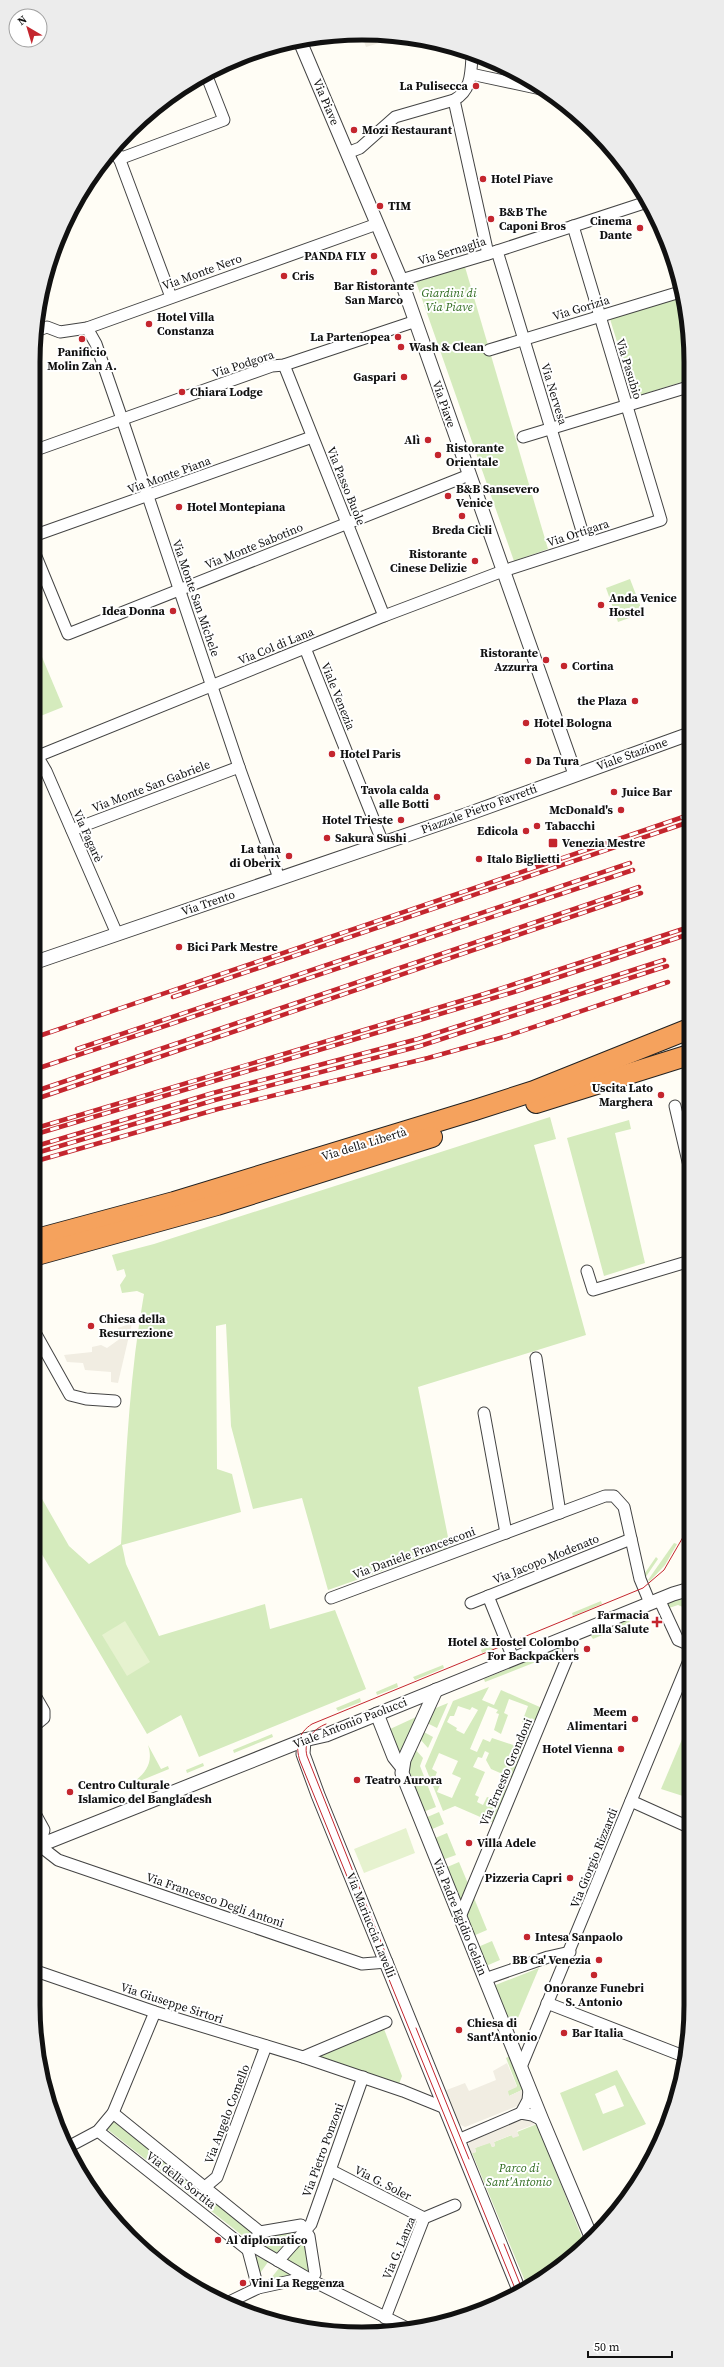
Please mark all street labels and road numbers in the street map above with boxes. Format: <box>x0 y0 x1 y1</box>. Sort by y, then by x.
street label: Via Piave <box>309 76 343 128</box>
street label: Via Sernaglia <box>416 233 489 269</box>
street label: Via Monte Nero <box>160 250 244 294</box>
street label: Via Gorizia <box>551 291 612 324</box>
street label: Via Pasubio <box>612 337 646 402</box>
street label: Via Podgora <box>210 346 277 382</box>
street label: Via Nervesa <box>537 361 571 428</box>
street label: Via Piave <box>428 378 460 430</box>
street label: Via Passo Buole <box>323 444 369 528</box>
street label: Via Monte Piana <box>125 452 214 497</box>
street label: Via Ortigara <box>545 515 612 551</box>
street label: Via Monte Sabotino <box>203 519 306 573</box>
street label: Via Monte San Michele <box>168 537 224 659</box>
street label: Via Col di Lana <box>236 623 317 668</box>
street label: Viale Venezia <box>317 660 359 733</box>
street label: Viale Stazione <box>594 734 670 774</box>
street label: Via Monte San Gabriele <box>90 756 212 816</box>
street label: Piazzale Pietro Favretti <box>419 780 540 837</box>
street label: Via Fagarè <box>69 807 107 865</box>
street label: Via Trento <box>179 886 237 920</box>
street label: Via della Libertà <box>320 1123 409 1165</box>
street label: Via Daniele Francesconi <box>350 1523 478 1583</box>
street label: Via Jacopo Modenato <box>491 1530 602 1588</box>
street label: Viale Antonio Paolucci <box>291 1694 410 1752</box>
street label: Via Ernesto Grondoni <box>476 1715 536 1828</box>
street label: Via Giorgio Rizzardi <box>567 1805 622 1910</box>
street label: Via Padre Egidio Gelain <box>429 1856 491 1978</box>
street label: Via Francesco Degli Antoni <box>144 1869 286 1931</box>
street label: Via Mariuccia Lavelli <box>343 1870 400 1980</box>
street label: Via Giuseppe Sirtori <box>119 1979 226 2027</box>
street label: Via Angelo Comello <box>201 2062 253 2166</box>
street label: Via Pietro Ponzoni <box>299 2100 348 2199</box>
street label: Via della Sortita <box>143 2148 220 2213</box>
street label: Via G. Soler <box>352 2162 414 2204</box>
street label: Via G. Lanza <box>379 2213 420 2282</box>

